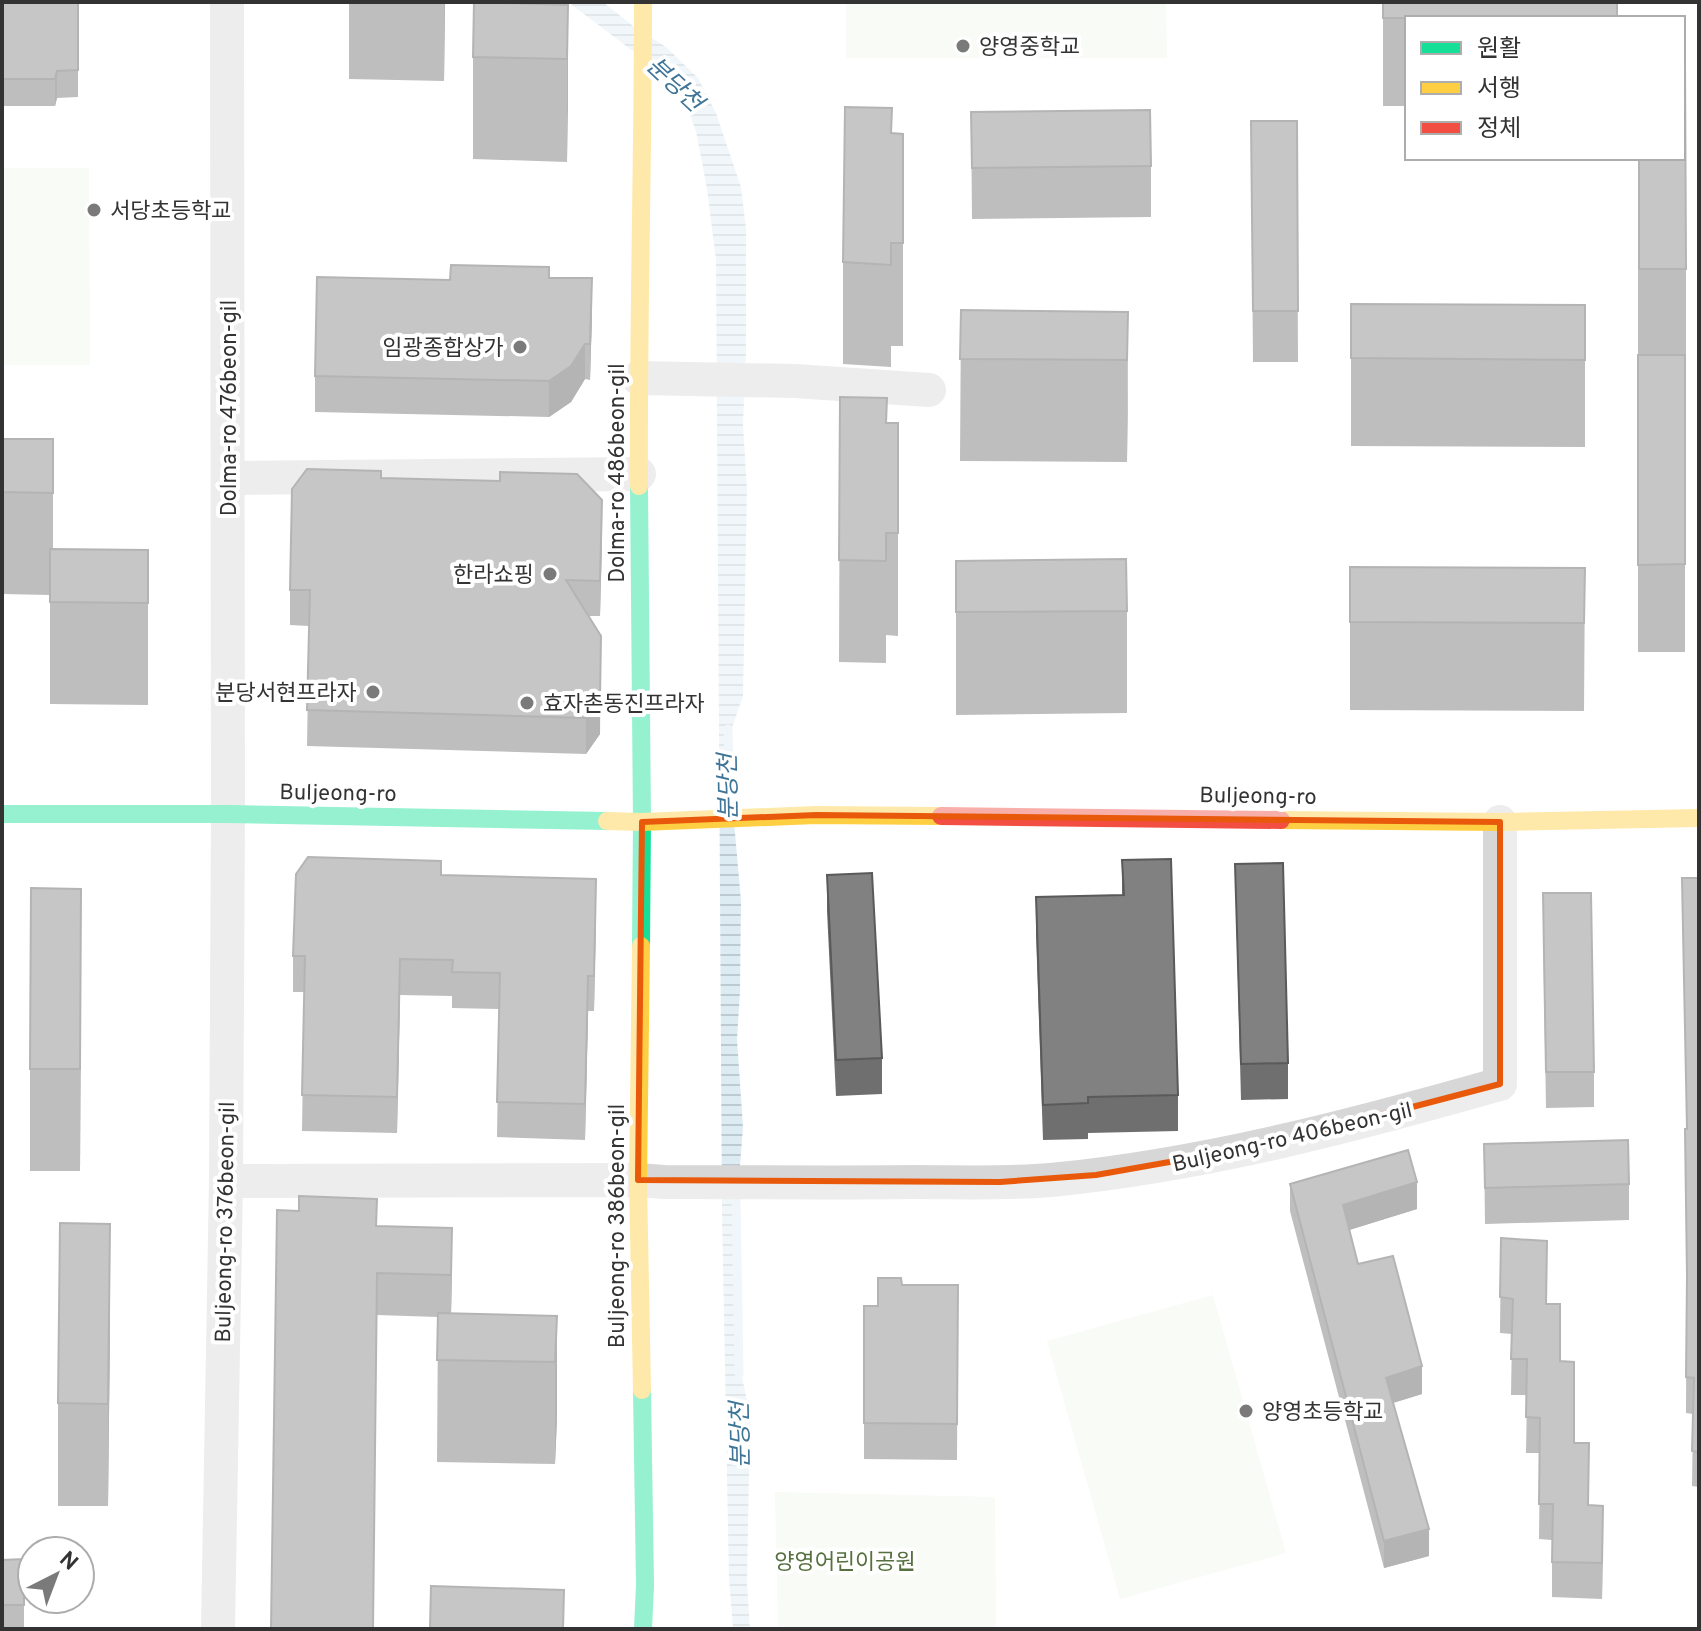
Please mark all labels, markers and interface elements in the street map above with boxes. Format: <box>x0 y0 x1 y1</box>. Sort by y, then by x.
legend <box>1405 16 1685 160</box>
place label: 양영중학교 <box>979 35 1080 62</box>
text: 원활 <box>1477 35 1521 65</box>
marker: 양영중학교 <box>954 37 972 55</box>
water label: 분당천 <box>639 52 710 121</box>
text: 서행 <box>1477 75 1521 105</box>
text: 정체 <box>1477 115 1521 145</box>
place label: 서당초등학교 <box>110 199 231 226</box>
marker: 서당초등학교 <box>85 201 103 219</box>
street label: Dolma-ro 476beon-gil <box>217 300 244 516</box>
place label: 임광종합상가 <box>383 336 504 363</box>
marker: 임광종합상가 <box>511 338 529 356</box>
street label: Dolma-ro 486beon-gil <box>605 363 632 583</box>
place label: 한라쇼핑 <box>453 563 534 590</box>
marker: 한라쇼핑 <box>541 565 559 583</box>
place label: 분당서현프라자 <box>215 681 357 708</box>
marker: 분당서현프라자 <box>364 683 382 701</box>
place label: 효자촌동진프라자 <box>543 692 705 719</box>
marker: 효자촌동진프라자 <box>518 694 536 712</box>
water label: 분당천 <box>714 751 746 820</box>
street label: Buljeong-ro <box>279 780 397 809</box>
street label: Buljeong-ro <box>1199 783 1317 812</box>
street label: Buljeong-ro 406beon-gil <box>1170 1098 1415 1179</box>
street label: Buljeong-ro 376beon-gil <box>211 1101 242 1343</box>
street label: Buljeong-ro 386beon-gil <box>605 1104 632 1348</box>
water label: 분당천 <box>726 1399 758 1468</box>
place label: 양영초등학교 <box>1262 1400 1383 1427</box>
marker: 양영초등학교 <box>1237 1402 1255 1420</box>
north arrow <box>16 1535 96 1615</box>
text: N <box>53 1547 83 1577</box>
park label: 양영어린이공원 <box>774 1550 916 1577</box>

